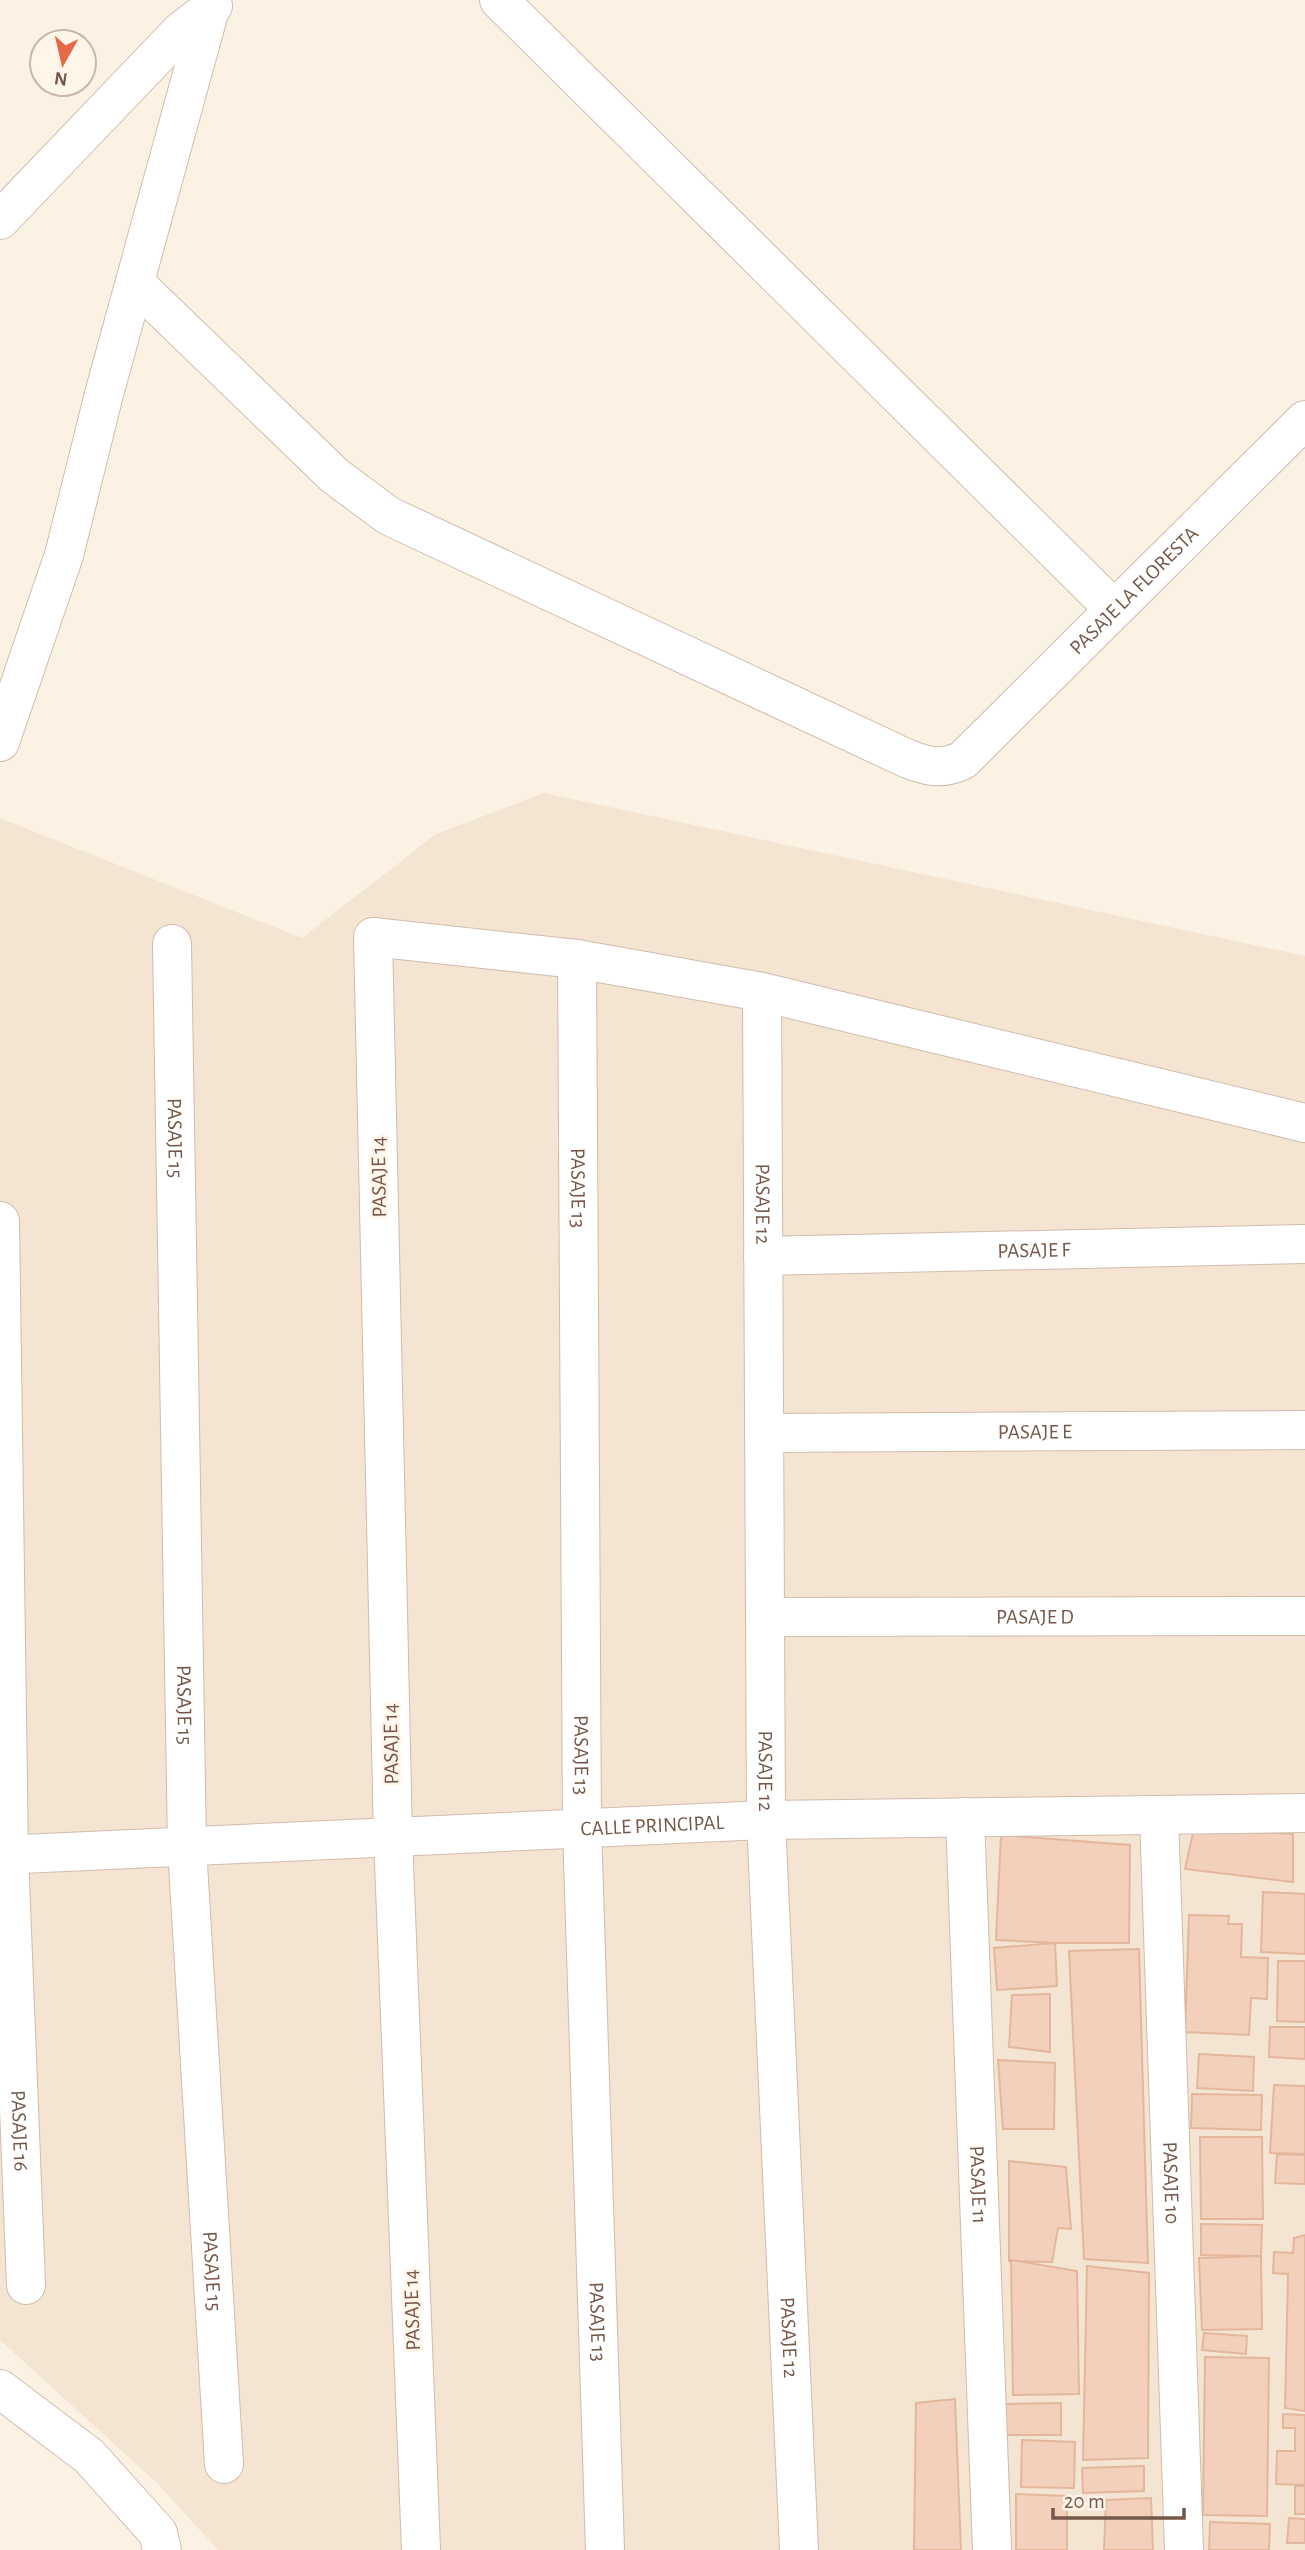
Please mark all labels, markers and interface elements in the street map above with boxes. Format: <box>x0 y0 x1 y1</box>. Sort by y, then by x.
north arrow <box>28 28 98 98</box>
text: N <box>53 68 69 89</box>
street label: PASAJE LA FLORESTA <box>1065 522 1202 658</box>
street label: PASAJE 15 <box>164 1098 186 1178</box>
street label: PASAJE 14 <box>368 1136 390 1218</box>
street label: PASAJE 13 <box>568 1148 589 1228</box>
street label: PASAJE 12 <box>752 1163 774 1245</box>
street label: PASAJE F <box>997 1239 1072 1261</box>
street label: PASAJE E <box>998 1421 1072 1442</box>
street label: PASAJE D <box>996 1606 1074 1627</box>
street label: PASAJE 15 <box>173 1665 196 1745</box>
street label: PASAJE 14 <box>380 1703 402 1785</box>
street label: PASAJE 13 <box>571 1715 592 1795</box>
street label: PASAJE 12 <box>755 1730 776 1812</box>
street label: CALLE PRINCIPAL <box>580 1811 725 1839</box>
street label: PASAJE 16 <box>8 2090 32 2172</box>
street label: PASAJE 10 <box>1160 2141 1183 2224</box>
street label: PASAJE 11 <box>967 2145 990 2224</box>
street label: PASAJE 15 <box>200 2230 225 2312</box>
street label: PASAJE 14 <box>400 2269 424 2351</box>
street label: PASAJE 13 <box>586 2281 609 2362</box>
street label: PASAJE 12 <box>777 2297 802 2378</box>
scale bar <box>1053 2476 1184 2520</box>
text: 20 m <box>1064 2491 1105 2512</box>

